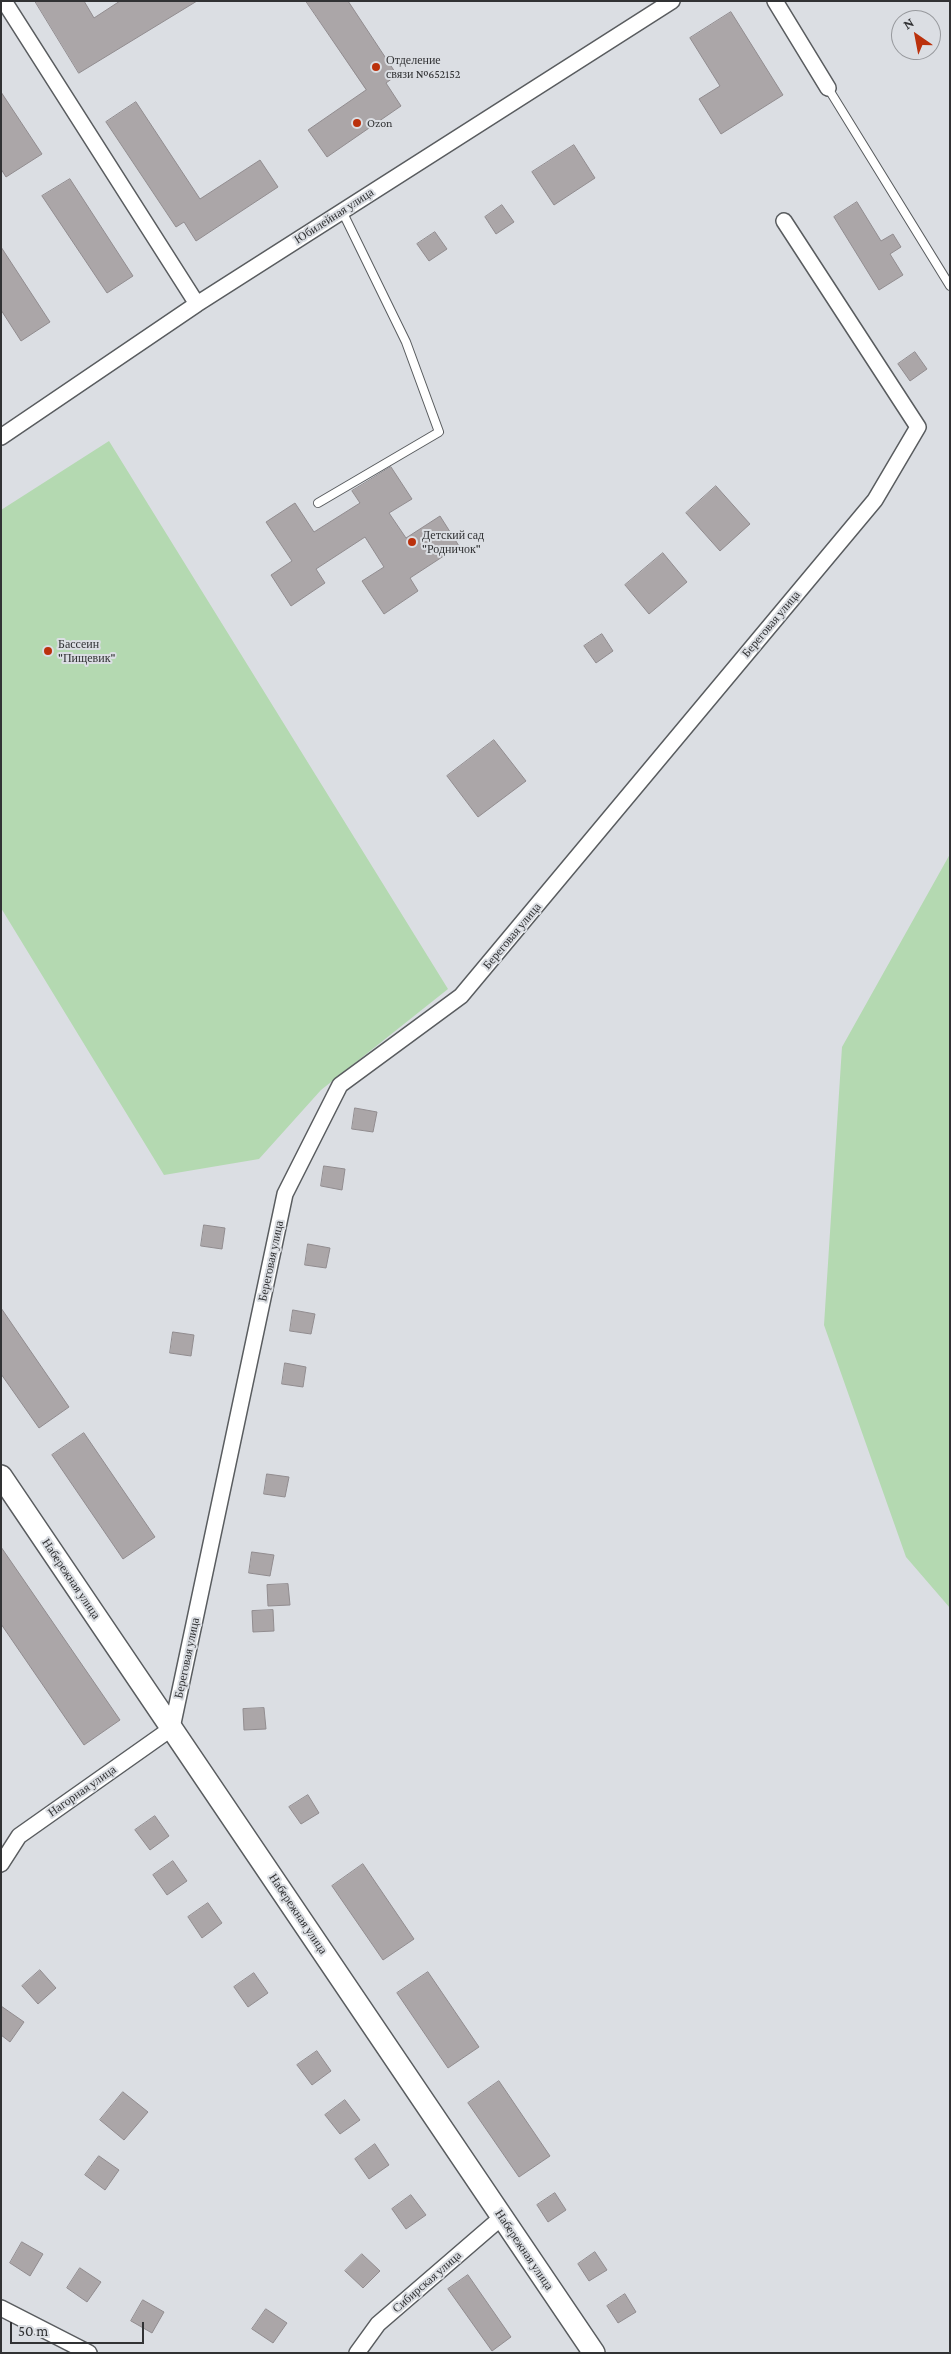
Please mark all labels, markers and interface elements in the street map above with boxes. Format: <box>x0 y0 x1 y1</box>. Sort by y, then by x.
north arrow <box>891 10 941 60</box>
text: N <box>900 14 917 33</box>
place label: Отделение связи №652152 <box>386 53 460 81</box>
marker: Отделение связи №652152 <box>370 61 382 73</box>
place label: Ozon <box>367 116 393 130</box>
marker: Ozon <box>351 117 363 129</box>
street label: Юбилейная улица <box>292 185 376 247</box>
place label: Детский сад "Родничок" <box>422 528 484 556</box>
marker: Детский сад "Родничок" <box>406 536 418 548</box>
street label: Береговая улица <box>739 588 803 660</box>
place label: Бассеин "Пищевик" <box>58 637 115 665</box>
marker: Бассеин "Пищевик" <box>42 645 54 657</box>
street label: Береговая улица <box>480 900 544 972</box>
street label: Береговая улица <box>255 1219 287 1303</box>
street label: Набережная улица <box>39 1536 103 1622</box>
street label: Береговая улица <box>171 1616 203 1700</box>
street label: Нагорная улица <box>45 1762 119 1820</box>
street label: Набережная улица <box>266 1871 330 1957</box>
street label: Набережная улица <box>492 2207 556 2293</box>
street label: Сибирская улица <box>390 2248 464 2316</box>
scale bar <box>12 2312 146 2344</box>
text: 50 m <box>18 2323 48 2339</box>

